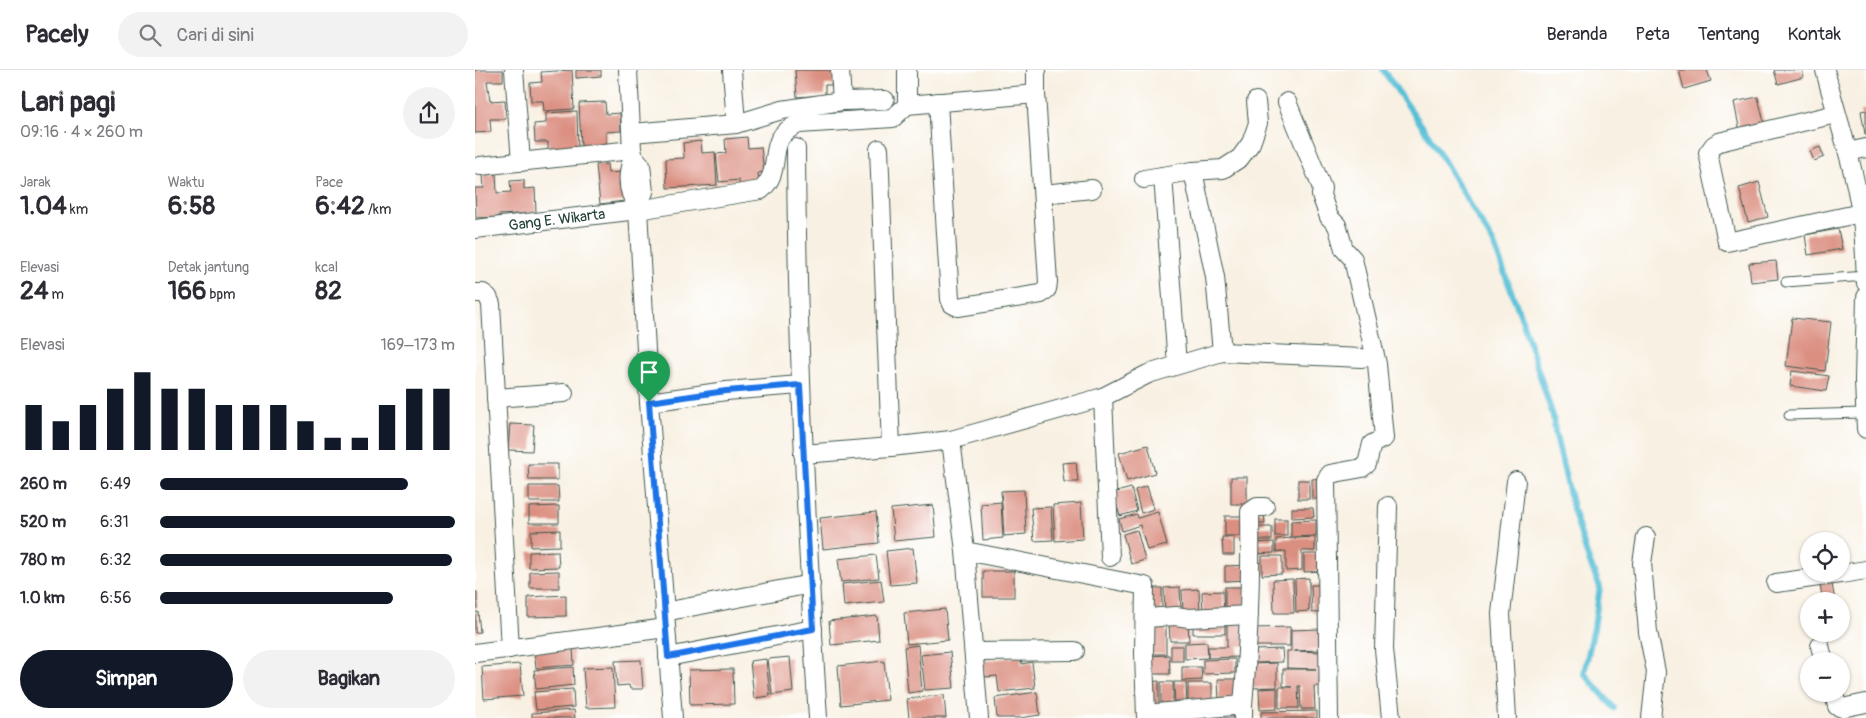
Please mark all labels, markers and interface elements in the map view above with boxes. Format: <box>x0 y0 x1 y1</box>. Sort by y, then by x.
search box <box>118 12 468 57</box>
text: Pacely <box>25 20 88 49</box>
icon: search <box>136 21 164 49</box>
text: Cari di sini <box>176 23 254 47</box>
text: Beranda <box>1547 23 1607 46</box>
text: Peta <box>1635 23 1670 46</box>
text: Tentang <box>1698 23 1760 46</box>
text: Kontak <box>1788 23 1841 46</box>
text: Lari pagi <box>20 85 115 120</box>
button: share <box>403 87 455 139</box>
text: 09:16 · 4 × 260 m <box>20 122 143 142</box>
text: Jarak <box>20 174 51 191</box>
text: Waktu <box>168 174 205 191</box>
text: Pace <box>315 174 343 191</box>
text: 1.04 <box>20 191 67 222</box>
text: 6:58 <box>168 191 215 222</box>
text: 6:42 <box>315 191 365 222</box>
text: km <box>67 201 88 218</box>
text: /km <box>365 201 391 218</box>
street label: Gang E. Wikarta <box>508 205 606 235</box>
text: Elevasi <box>20 259 59 276</box>
text: Detak jantung <box>168 259 249 276</box>
text: kcal <box>315 259 338 276</box>
text: 24 <box>20 276 48 307</box>
text: 166 <box>168 276 207 307</box>
text: 82 <box>315 276 342 307</box>
text: m <box>48 286 64 303</box>
text: bpm <box>207 286 236 303</box>
text: Elevasi <box>20 335 65 355</box>
text: 169–173 m <box>380 335 455 355</box>
pin <box>628 351 670 402</box>
icon: arrive <box>635 358 663 386</box>
text: 260 m <box>20 474 67 494</box>
text: 6:49 <box>100 474 131 494</box>
text: 520 m <box>20 512 66 532</box>
text: 6:31 <box>100 512 129 532</box>
map controls <box>1800 532 1850 702</box>
button: locate <box>1800 532 1850 582</box>
text: 780 m <box>20 550 65 570</box>
text: 6:32 <box>100 550 131 570</box>
text: 1.0 km <box>20 588 65 608</box>
text: 6:56 <box>100 588 132 608</box>
button: + <box>1800 592 1850 642</box>
button: Simpan <box>20 650 233 708</box>
button: Bagikan <box>243 650 455 708</box>
button: − <box>1800 652 1850 702</box>

